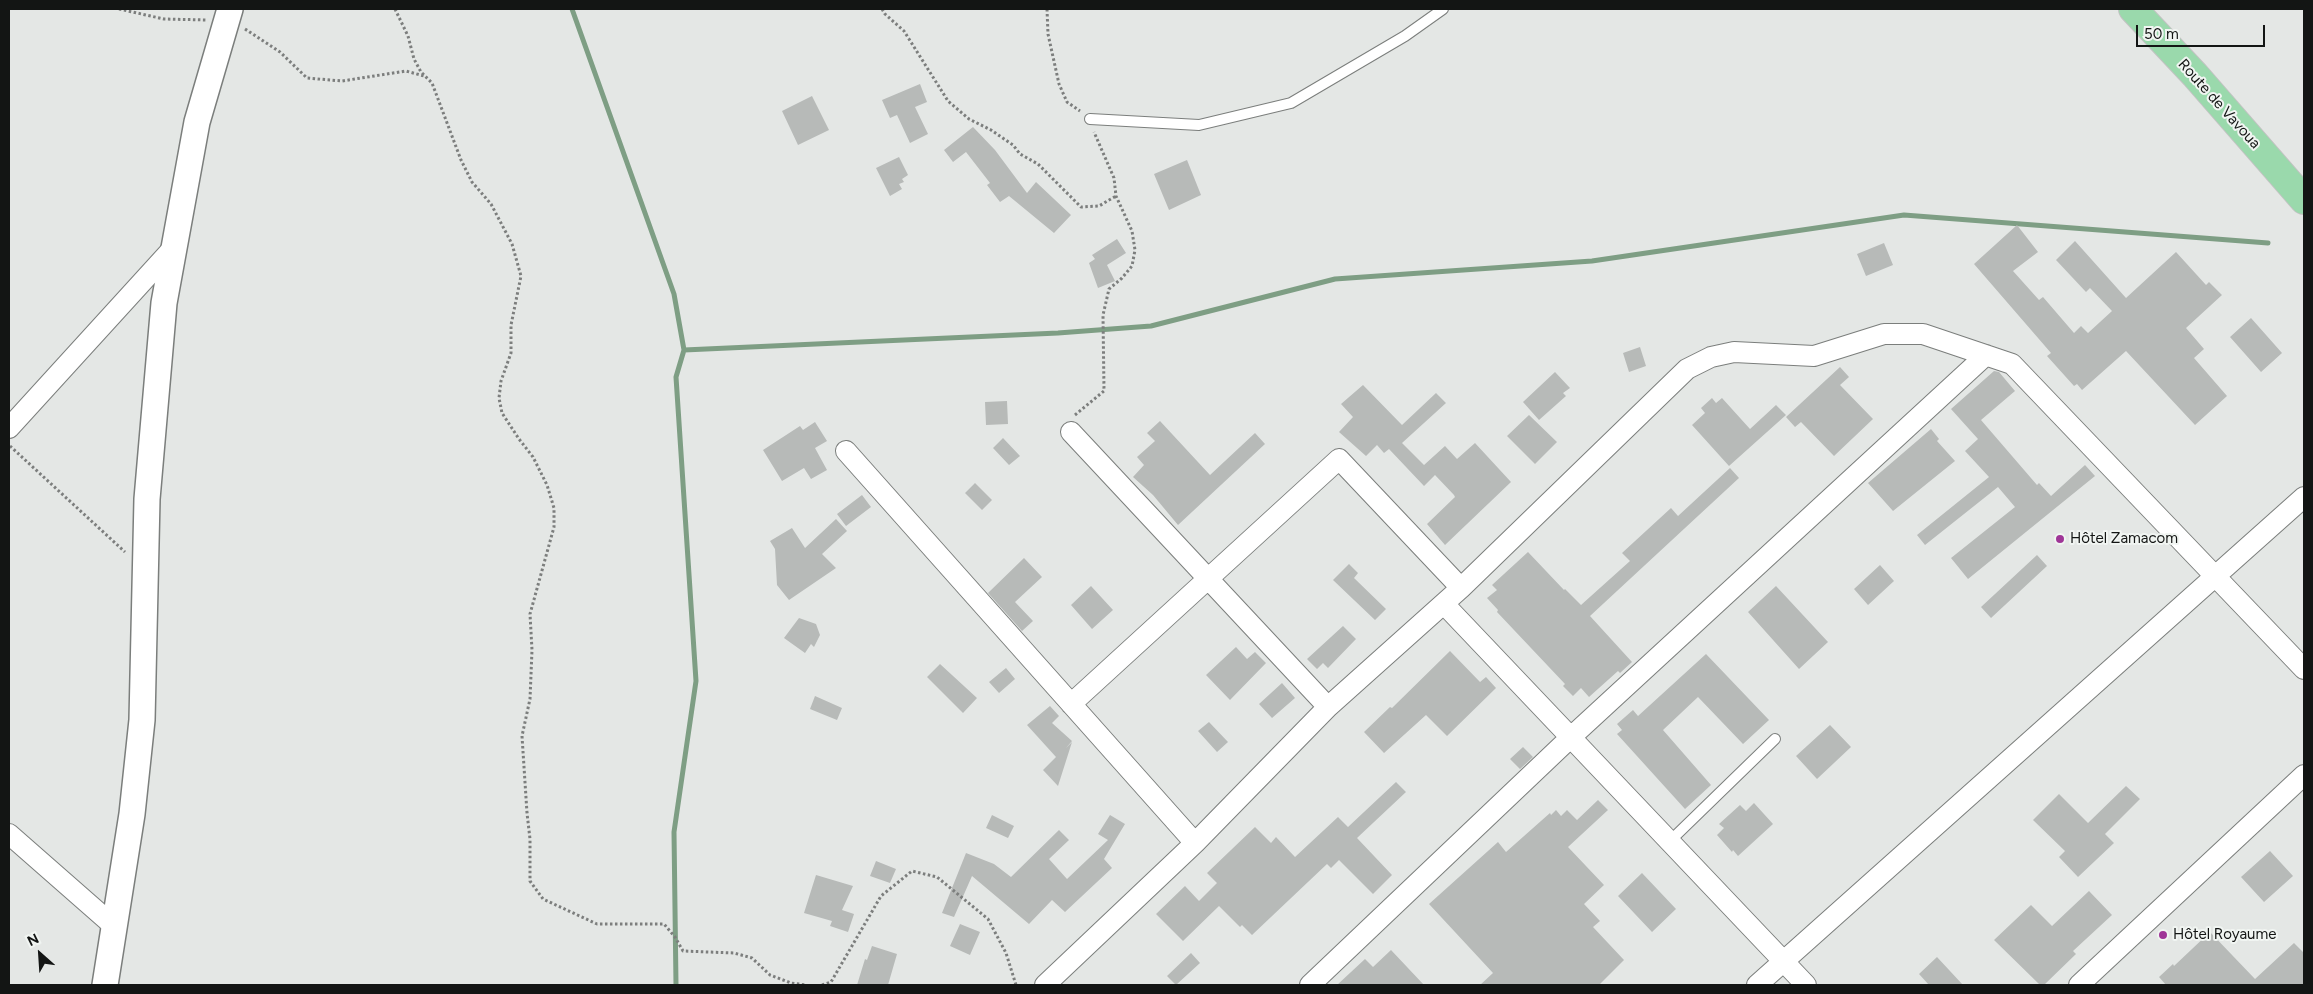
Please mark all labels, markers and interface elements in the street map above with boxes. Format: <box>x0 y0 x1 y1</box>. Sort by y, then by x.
scale bar <box>2138 15 2267 47</box>
text: 50 m <box>2144 25 2179 43</box>
street label: Route de Vavoua <box>2174 55 2264 153</box>
place label: Hôtel Zamacom <box>2070 530 2178 548</box>
marker: Hôtel Zamacom <box>2054 533 2066 545</box>
place label: Hôtel Royaume <box>2173 926 2276 944</box>
north arrow <box>15 929 65 979</box>
marker: Hôtel Royaume <box>2157 929 2169 941</box>
text: N <box>25 930 42 950</box>

